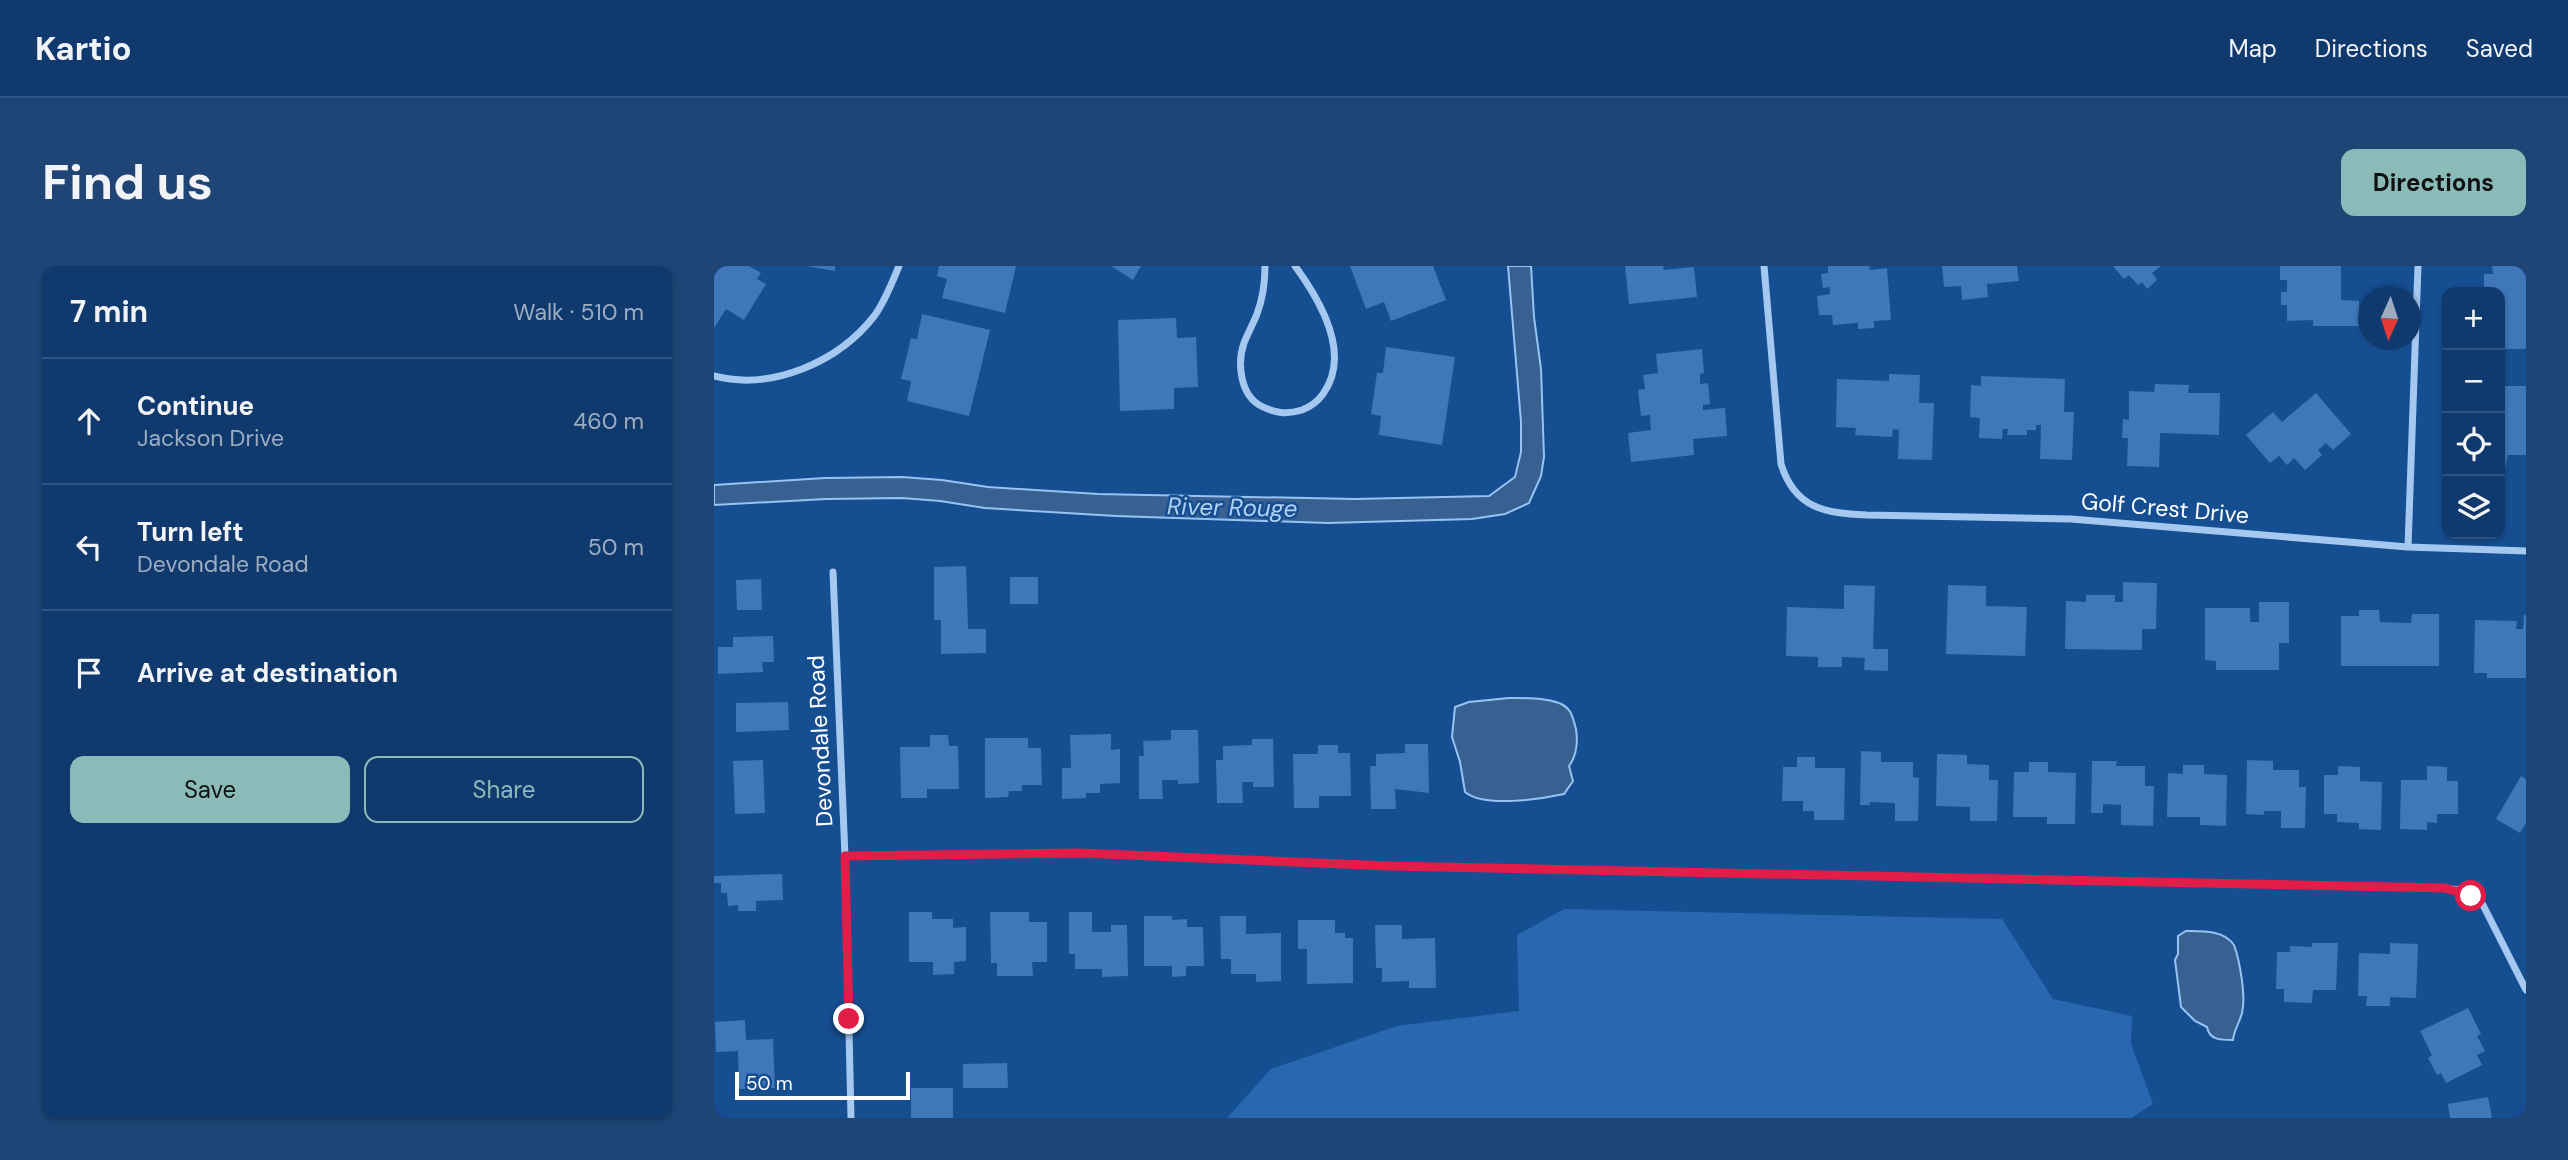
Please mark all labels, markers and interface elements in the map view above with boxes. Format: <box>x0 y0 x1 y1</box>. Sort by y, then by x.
text: Kartio <box>35 27 132 70</box>
text: Map <box>2229 33 2277 64</box>
text: Directions <box>2315 33 2428 64</box>
text: Saved <box>2466 33 2533 64</box>
button: Directions <box>2341 149 2526 216</box>
text: Find us <box>42 150 213 214</box>
north arrow <box>2358 287 2421 350</box>
map controls <box>2442 287 2505 539</box>
button: + <box>2442 287 2505 350</box>
text: 7 min <box>70 292 148 331</box>
text: Walk · 510 m <box>513 297 644 327</box>
button: − <box>2442 350 2505 413</box>
text: Continue <box>137 389 254 423</box>
icon: ahead <box>70 402 108 440</box>
text: 460 m <box>573 406 644 436</box>
button: locate <box>2442 413 2505 476</box>
text: Jackson Drive <box>137 423 284 453</box>
button: layers <box>2442 476 2505 539</box>
street label: Golf Crest Drive <box>2080 486 2250 530</box>
water label: River Rouge <box>1166 490 1298 524</box>
text: Turn left <box>137 515 244 549</box>
icon: left <box>70 528 108 566</box>
text: 50 m <box>588 532 644 562</box>
text: Devondale Road <box>137 549 309 579</box>
icon: arrive <box>70 654 108 692</box>
street label: Devondale Road <box>801 655 839 827</box>
text: Arrive at destination <box>137 656 398 690</box>
button: Save <box>70 756 350 823</box>
button: Share <box>364 756 644 823</box>
route start <box>2455 880 2486 911</box>
route end <box>833 1003 864 1034</box>
scale bar <box>735 1069 910 1101</box>
text: 50 m <box>746 1071 793 1096</box>

